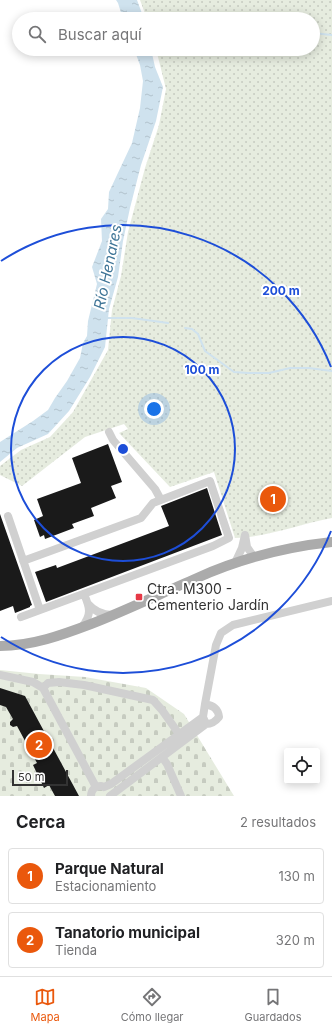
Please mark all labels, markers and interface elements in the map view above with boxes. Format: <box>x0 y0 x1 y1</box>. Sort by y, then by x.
search box <box>12 12 320 56</box>
icon: search <box>26 23 48 45</box>
text: Buscar aquí <box>58 25 142 44</box>
water label: Río Henares <box>89 223 126 311</box>
text: 200 m <box>262 283 300 298</box>
text: 100 m <box>184 362 220 377</box>
your location <box>144 399 164 419</box>
centre of rings <box>116 442 130 456</box>
pin: 1 <box>260 484 286 514</box>
place label: Ctra. M300 - Cementerio Jardín <box>147 580 269 613</box>
marker: Ctra. M300 - Cementerio Jardín <box>134 592 144 602</box>
pin: 2 <box>26 730 52 760</box>
map controls <box>284 748 320 784</box>
button: locate <box>284 748 320 784</box>
scale bar <box>12 768 68 787</box>
text: 50 m <box>18 770 44 784</box>
text: Cerca <box>16 812 65 832</box>
text: 2 resultados <box>240 814 316 830</box>
text: Parque Natural <box>55 859 164 878</box>
text: 1 <box>27 868 33 884</box>
text: 130 m <box>278 868 315 884</box>
text: Estacionamiento <box>55 878 156 894</box>
text: Tanatorio municipal <box>55 923 200 942</box>
text: 2 <box>26 932 34 948</box>
text: 320 m <box>276 932 315 948</box>
text: Tienda <box>55 942 97 958</box>
tab: Mapa <box>31 986 60 1024</box>
tab: Cómo llegar <box>121 986 184 1024</box>
tab: Guardados <box>245 986 301 1024</box>

